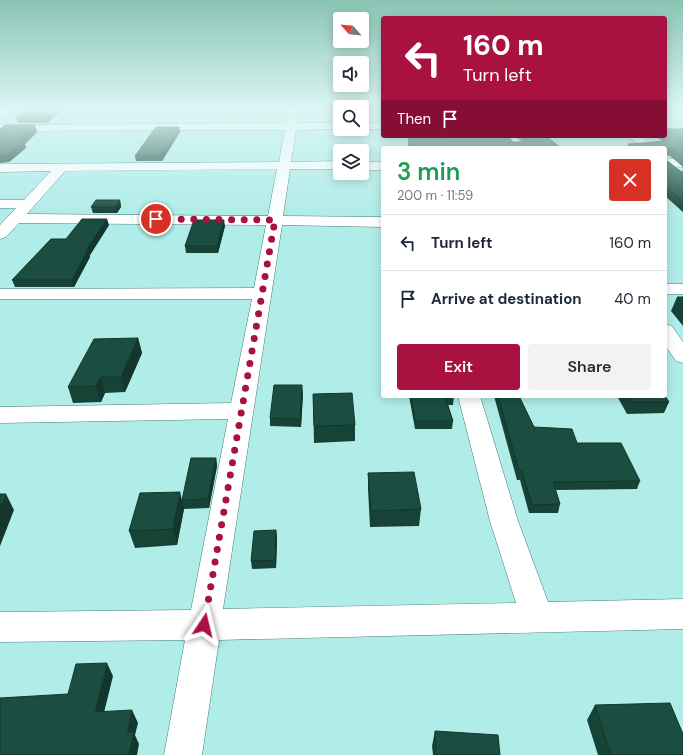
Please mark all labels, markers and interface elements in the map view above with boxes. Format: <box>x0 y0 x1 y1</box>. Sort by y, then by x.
north arrow <box>333 12 369 48</box>
map controls <box>333 12 369 180</box>
text: 160 m <box>463 27 544 64</box>
icon: left <box>397 32 449 84</box>
button: sound <box>333 56 369 92</box>
text: Turn left <box>463 63 532 87</box>
button: search <box>333 100 369 136</box>
icon: arrive <box>439 108 461 130</box>
text: Then <box>397 109 431 129</box>
button: layers <box>333 144 369 180</box>
text: 3 min <box>397 156 460 187</box>
button: close <box>609 159 651 201</box>
text: 200 m · 11:59 <box>397 187 473 204</box>
pin <box>139 202 173 236</box>
icon: arrive <box>145 208 167 230</box>
icon: left <box>397 232 419 254</box>
text: Turn left <box>431 233 492 253</box>
text: 160 m <box>609 233 651 253</box>
icon: arrive <box>397 288 419 310</box>
text: Arrive at destination <box>431 289 582 309</box>
text: 40 m <box>614 289 651 309</box>
button: Exit <box>397 344 520 390</box>
button: Share <box>528 344 651 390</box>
position arrow <box>183 604 225 646</box>

